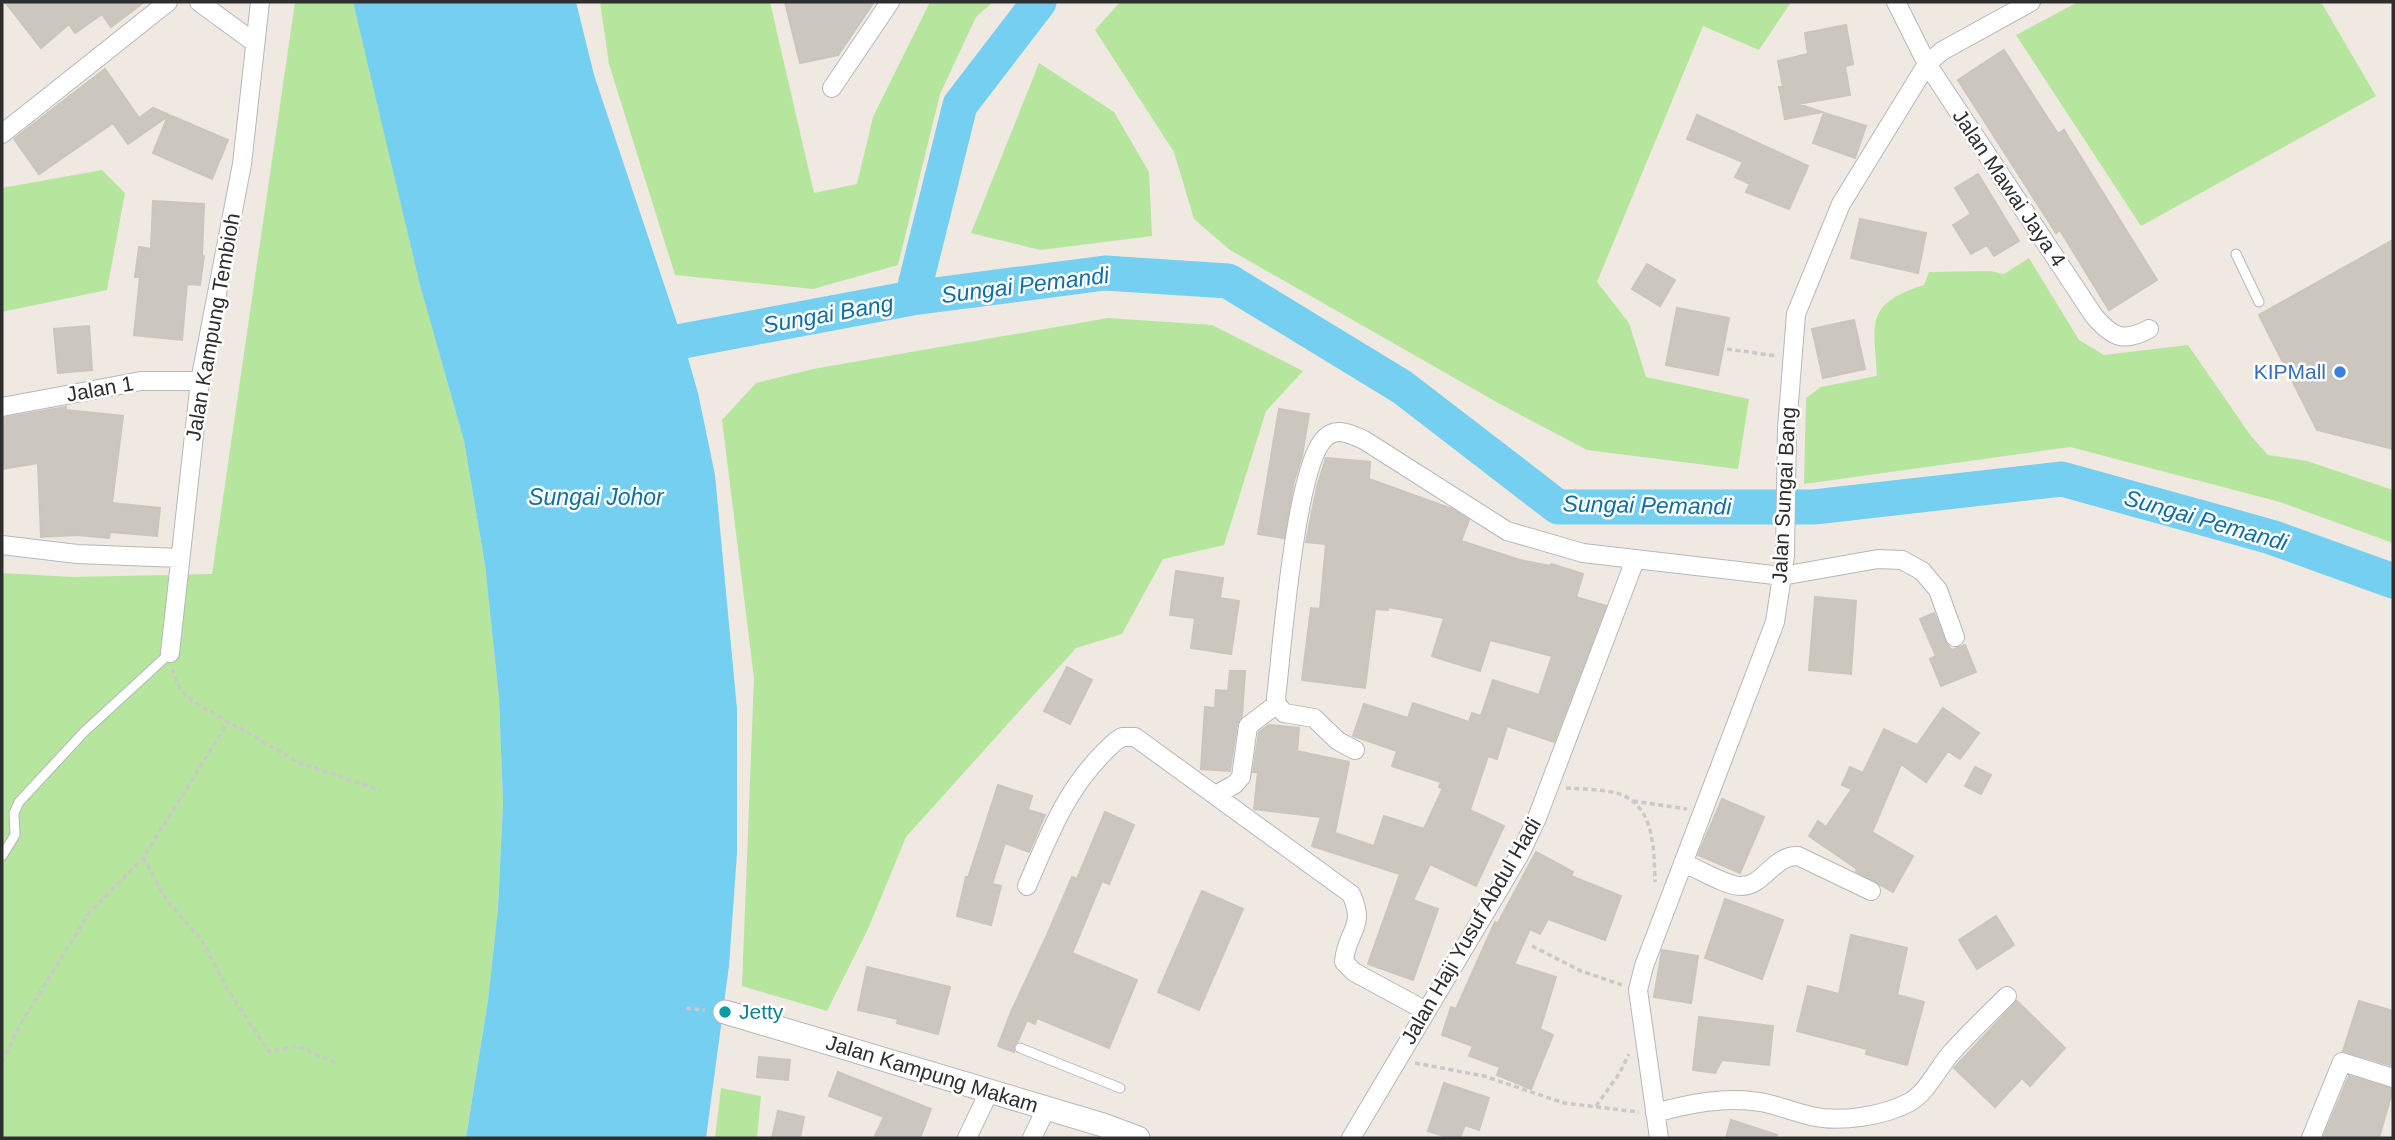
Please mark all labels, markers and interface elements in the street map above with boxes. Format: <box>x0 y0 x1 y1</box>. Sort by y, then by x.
street label: Jalan Mawai Jaya 4 <box>1948 105 2071 271</box>
street label: Jalan Kampung Tembioh <box>181 211 244 443</box>
water label: Sungai Pemandi <box>940 262 1111 308</box>
water label: Sungai Bang <box>761 290 895 338</box>
place label: KIPMall <box>2254 360 2326 383</box>
marker: KIPMall <box>2332 364 2348 380</box>
street label: Jalan 1 <box>65 371 135 406</box>
street label: Jalan Sungai Bang <box>1767 406 1800 584</box>
water label: Sungai Johor <box>528 484 665 510</box>
water label: Sungai Pemandi <box>2121 484 2292 556</box>
water label: Sungai Pemandi <box>1562 491 1732 519</box>
street label: Jalan Haji Yusuf Abdul Hadi <box>1396 813 1545 1048</box>
place label: Jetty <box>739 1000 784 1023</box>
marker: Jetty <box>717 1004 733 1020</box>
street label: Jalan Kampung Makam <box>823 1030 1041 1117</box>

